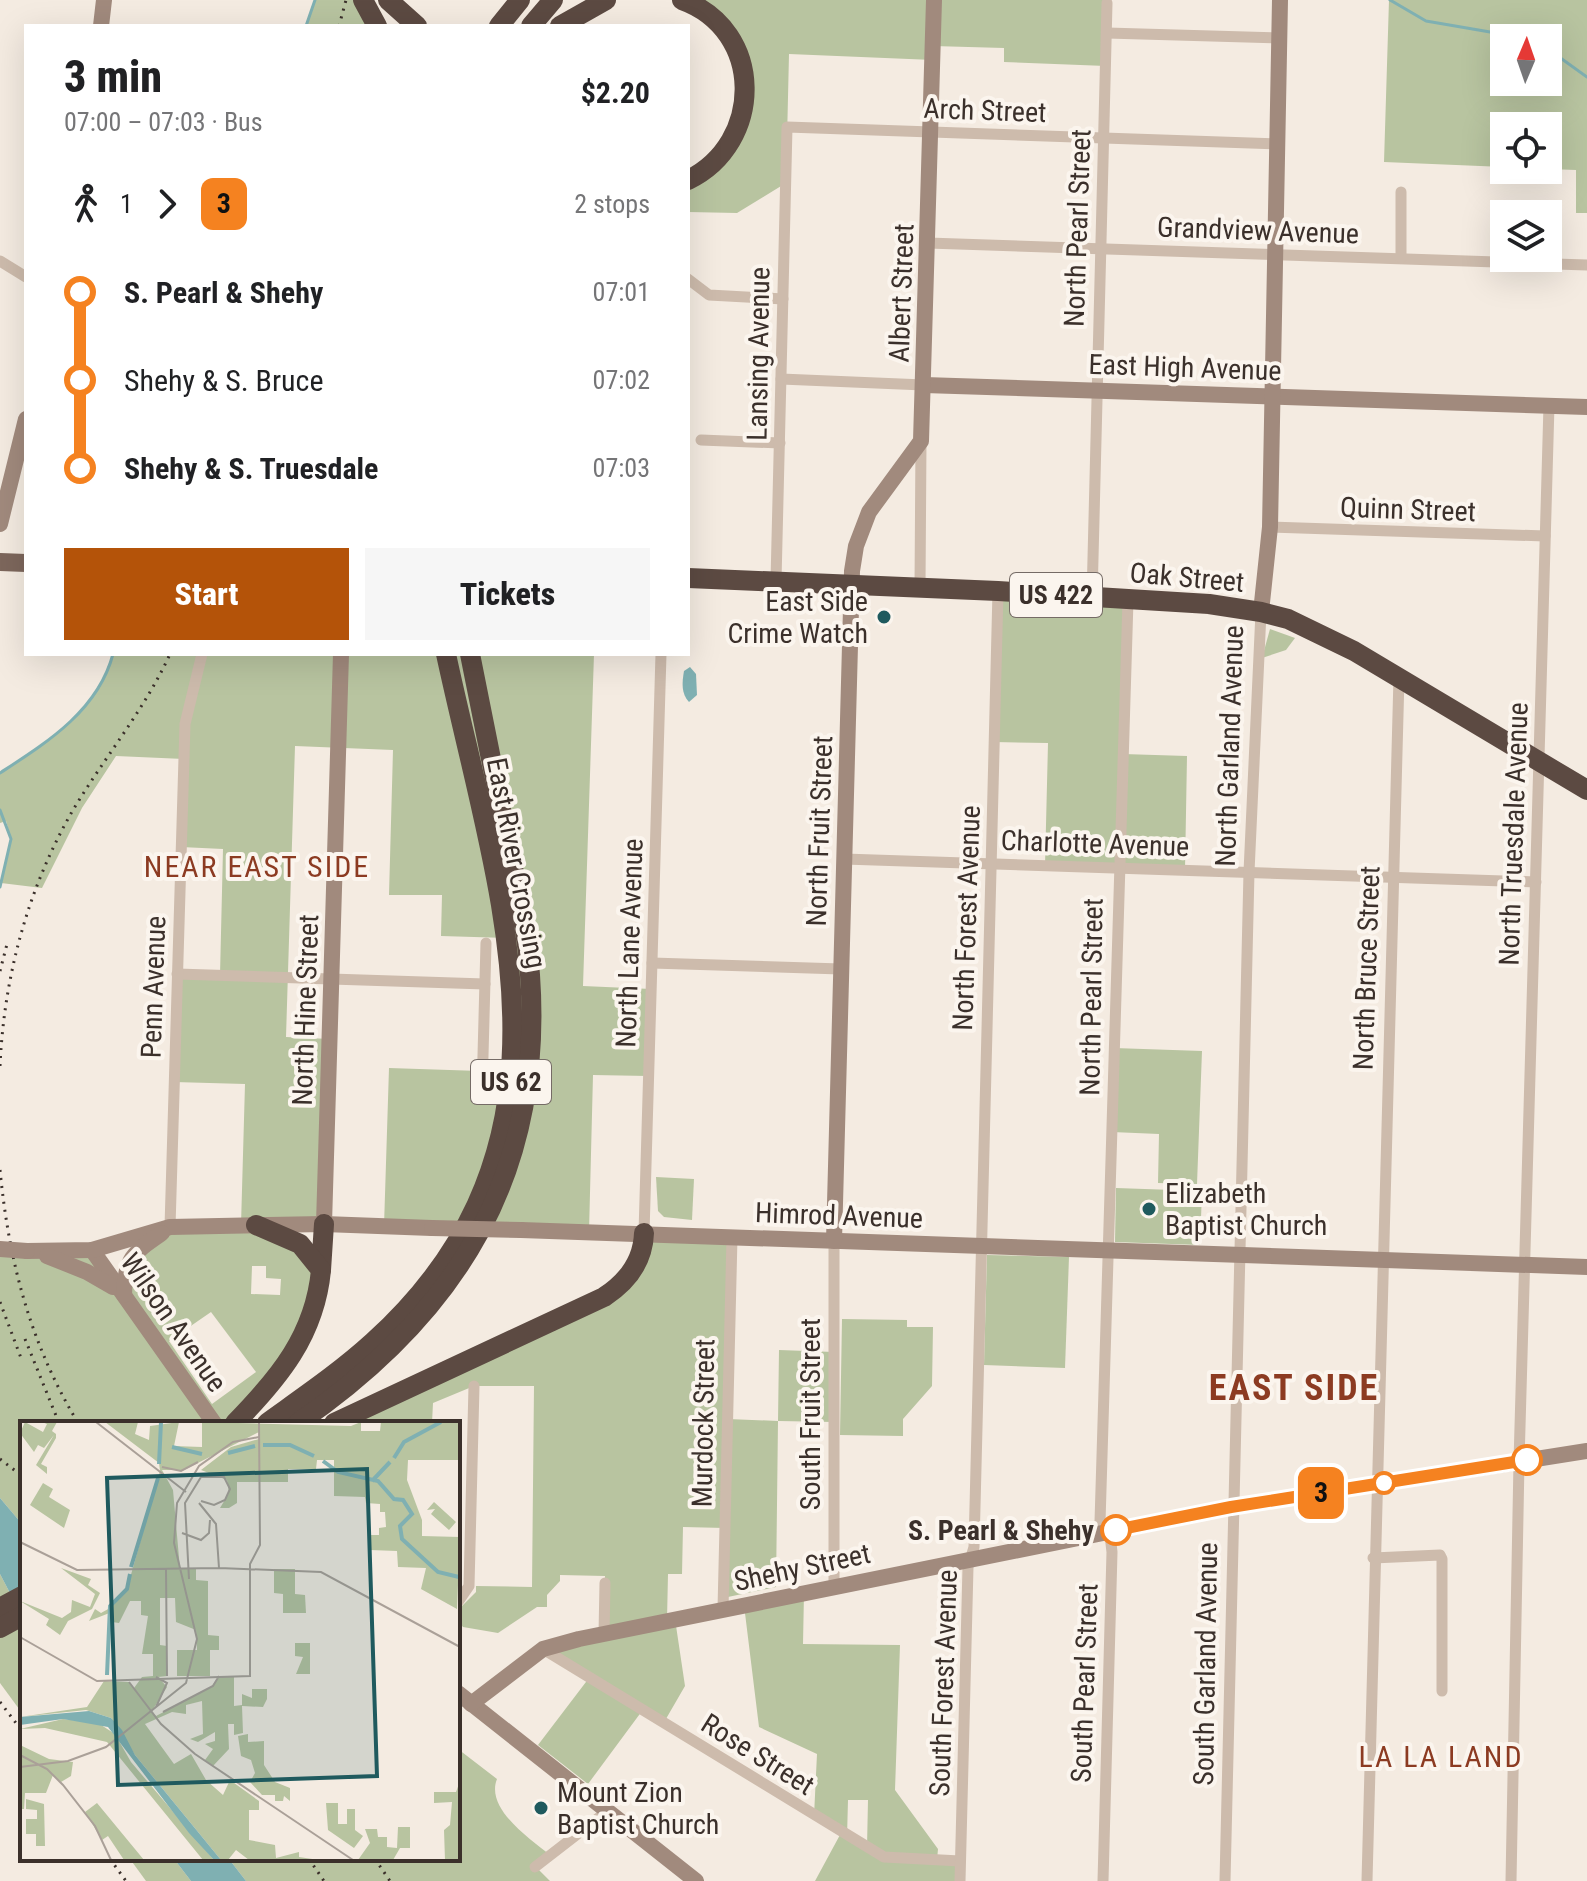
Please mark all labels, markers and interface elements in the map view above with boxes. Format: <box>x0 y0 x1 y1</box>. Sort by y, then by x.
north arrow <box>1490 24 1562 96</box>
map controls <box>1490 24 1562 272</box>
text: 3 min <box>64 51 162 103</box>
text: $2.20 <box>581 75 650 110</box>
street label: Arch Street <box>923 92 1047 129</box>
text: 07:00 – 07:03 · Bus <box>64 107 263 137</box>
button: locate <box>1490 112 1562 184</box>
street label: North Pearl Street <box>1058 129 1097 327</box>
icon: walk <box>64 182 108 226</box>
icon: forward <box>145 182 189 226</box>
text: 3 <box>217 187 231 220</box>
text: 1 <box>120 189 133 219</box>
text: 2 stops <box>574 189 650 219</box>
button: layers <box>1490 200 1562 272</box>
street label: Grandview Avenue <box>1156 210 1360 251</box>
street label: Albert Street <box>883 223 920 363</box>
street label: Lansing Avenue <box>740 267 777 441</box>
text: S. Pearl & Shehy <box>124 275 323 310</box>
text: 07:01 <box>593 277 650 307</box>
street label: East High Avenue <box>1088 348 1282 387</box>
text: Shehy & S. Bruce <box>124 363 323 398</box>
text: 07:02 <box>593 365 650 395</box>
text: Shehy & S. Truesdale <box>124 451 378 486</box>
text: 07:03 <box>593 453 650 483</box>
street label: Quinn Street <box>1339 491 1476 528</box>
button: Start <box>64 548 349 640</box>
button: Tickets <box>365 548 650 640</box>
street label: Oak Street <box>1128 556 1246 599</box>
road number: US 422 <box>1010 573 1102 617</box>
place label: East Side Crime Watch <box>728 585 868 650</box>
marker: East Side Crime Watch <box>875 608 893 626</box>
street label: North Garland Avenue <box>1209 625 1250 867</box>
street label: North Truesdale Avenue <box>1492 702 1535 966</box>
street label: North Fruit Street <box>800 735 839 927</box>
street label: East River Crossing <box>480 755 553 971</box>
street label: North Forest Avenue <box>946 805 987 1031</box>
street label: Charlotte Avenue <box>1000 824 1190 863</box>
street label: North Lane Avenue <box>609 838 650 1048</box>
district label: NEAR EAST SIDE <box>144 849 370 884</box>
street label: North Bruce Street <box>1346 865 1387 1071</box>
street label: North Pearl Street <box>1073 898 1110 1096</box>
street label: North Hine Street <box>286 914 325 1106</box>
street label: Penn Avenue <box>135 915 172 1059</box>
road number: US 62 <box>471 1060 551 1104</box>
place label: Elizabeth Baptist Church <box>1165 1177 1327 1242</box>
street label: Himrod Avenue <box>754 1196 924 1235</box>
marker: Elizabeth Baptist Church <box>1140 1200 1158 1218</box>
street label: Wilson Avenue <box>114 1247 233 1398</box>
street label: South Fruit Street <box>794 1318 827 1510</box>
street label: Murdock Street <box>686 1338 721 1508</box>
district label: EAST SIDE <box>1209 1367 1379 1409</box>
inset map <box>20 1421 460 1861</box>
unlabelled marker <box>1512 1445 1542 1475</box>
line badge: 3 <box>1295 1467 1347 1519</box>
unlabelled marker <box>1373 1472 1395 1494</box>
text: 3 <box>1314 1476 1328 1509</box>
place label: S. Pearl & Shehy <box>908 1514 1095 1547</box>
marker: S. Pearl & Shehy <box>1101 1515 1131 1545</box>
street label: Shehy Street <box>731 1537 873 1598</box>
street label: South Garland Avenue <box>1187 1542 1224 1786</box>
street label: South Forest Avenue <box>923 1569 964 1797</box>
street label: South Pearl Street <box>1065 1583 1104 1783</box>
street label: Rose Street <box>695 1707 820 1802</box>
district label: LA LA LAND <box>1358 1739 1524 1774</box>
place label: Mount Zion Baptist Church <box>557 1776 719 1841</box>
marker: Mount Zion Baptist Church <box>532 1799 550 1817</box>

